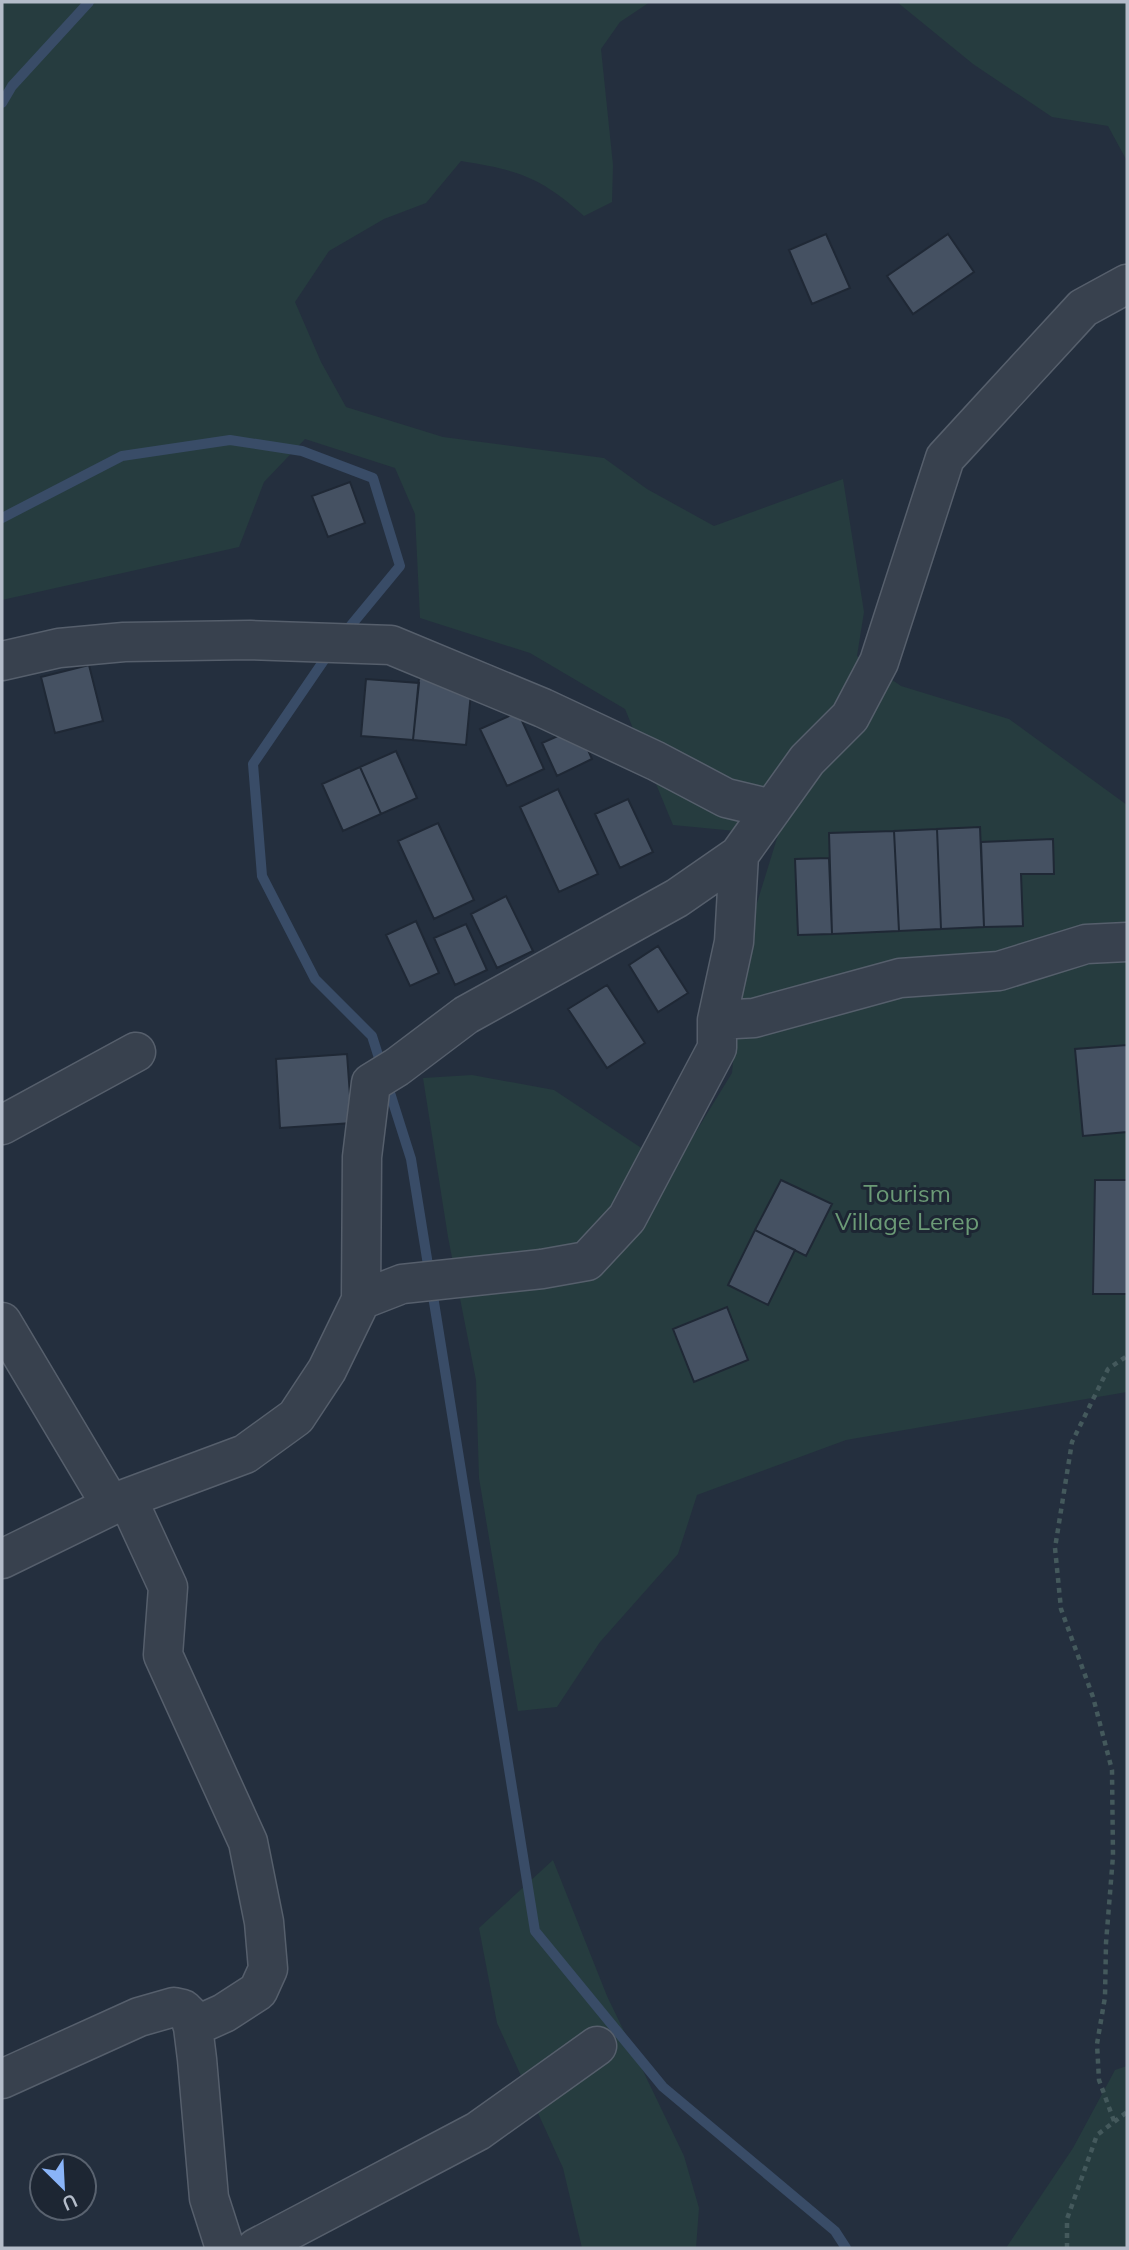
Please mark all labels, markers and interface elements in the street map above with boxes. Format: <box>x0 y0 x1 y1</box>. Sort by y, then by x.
park label: Tourism Village Lerep <box>835 1178 979 1236</box>
north arrow <box>28 2152 98 2222</box>
text: U <box>59 2189 81 2216</box>

